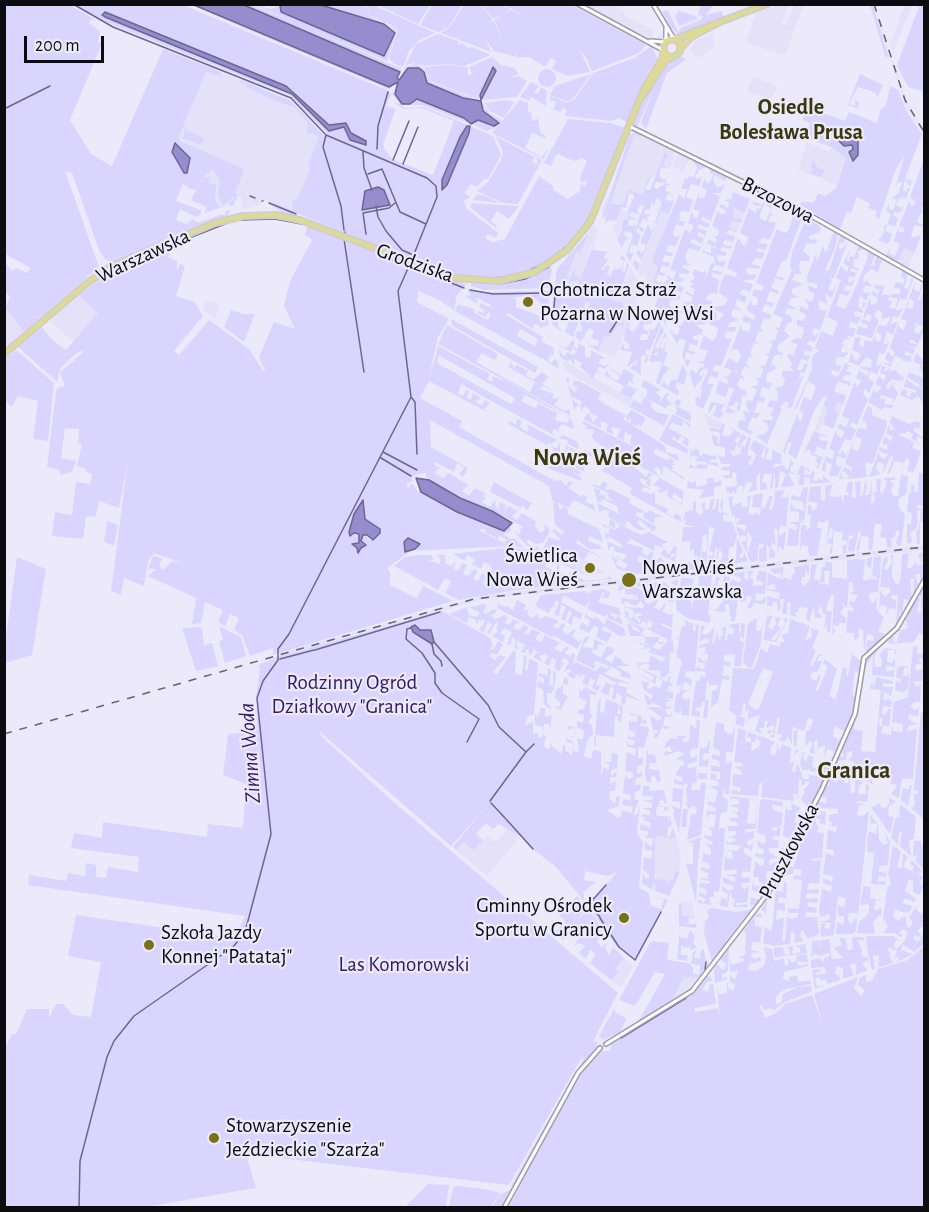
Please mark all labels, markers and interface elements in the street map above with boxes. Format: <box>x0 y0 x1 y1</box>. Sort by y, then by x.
scale bar <box>27 24 106 62</box>
text: 200 m <box>35 37 80 55</box>
district label: Osiedle Bolesława Prusa <box>719 94 863 146</box>
street label: Brzozowa <box>737 171 819 229</box>
street label: Warszawska <box>92 223 194 289</box>
street label: Grodziska <box>373 237 457 289</box>
place label: Ochotnicza Straż Pożarna w Nowej Wsi <box>540 277 714 327</box>
marker: Ochotnicza Straż Pożarna w Nowej Wsi <box>521 295 535 309</box>
district label: Nowa Wieś <box>533 444 641 472</box>
place label: Świetlica Nowa Wieś <box>486 543 578 593</box>
place label: Nowa Wieś Warszawska <box>642 555 743 605</box>
marker: Świetlica Nowa Wieś <box>583 561 597 575</box>
marker: Nowa Wieś Warszawska <box>620 571 638 589</box>
park label: Rodzinny Ogród Działkowy "Granica" <box>272 670 432 720</box>
water label: Zimna Woda <box>233 702 267 804</box>
district label: Granica <box>818 757 890 785</box>
street label: Pruszkowska <box>753 799 825 903</box>
place label: Gminny Ośrodek Sportu w Granicy <box>475 893 612 943</box>
marker: Gminny Ośrodek Sportu w Granicy <box>617 911 631 925</box>
place label: Szkoła Jazdy Konnej "Patataj" <box>161 920 292 970</box>
marker: Szkoła Jazdy Konnej "Patataj" <box>142 938 156 952</box>
park label: Las Komorowski <box>338 952 470 978</box>
place label: Stowarzyszenie Jeździeckie "Szarża" <box>226 1113 385 1163</box>
marker: Stowarzyszenie Jeździeckie "Szarża" <box>207 1131 221 1145</box>

